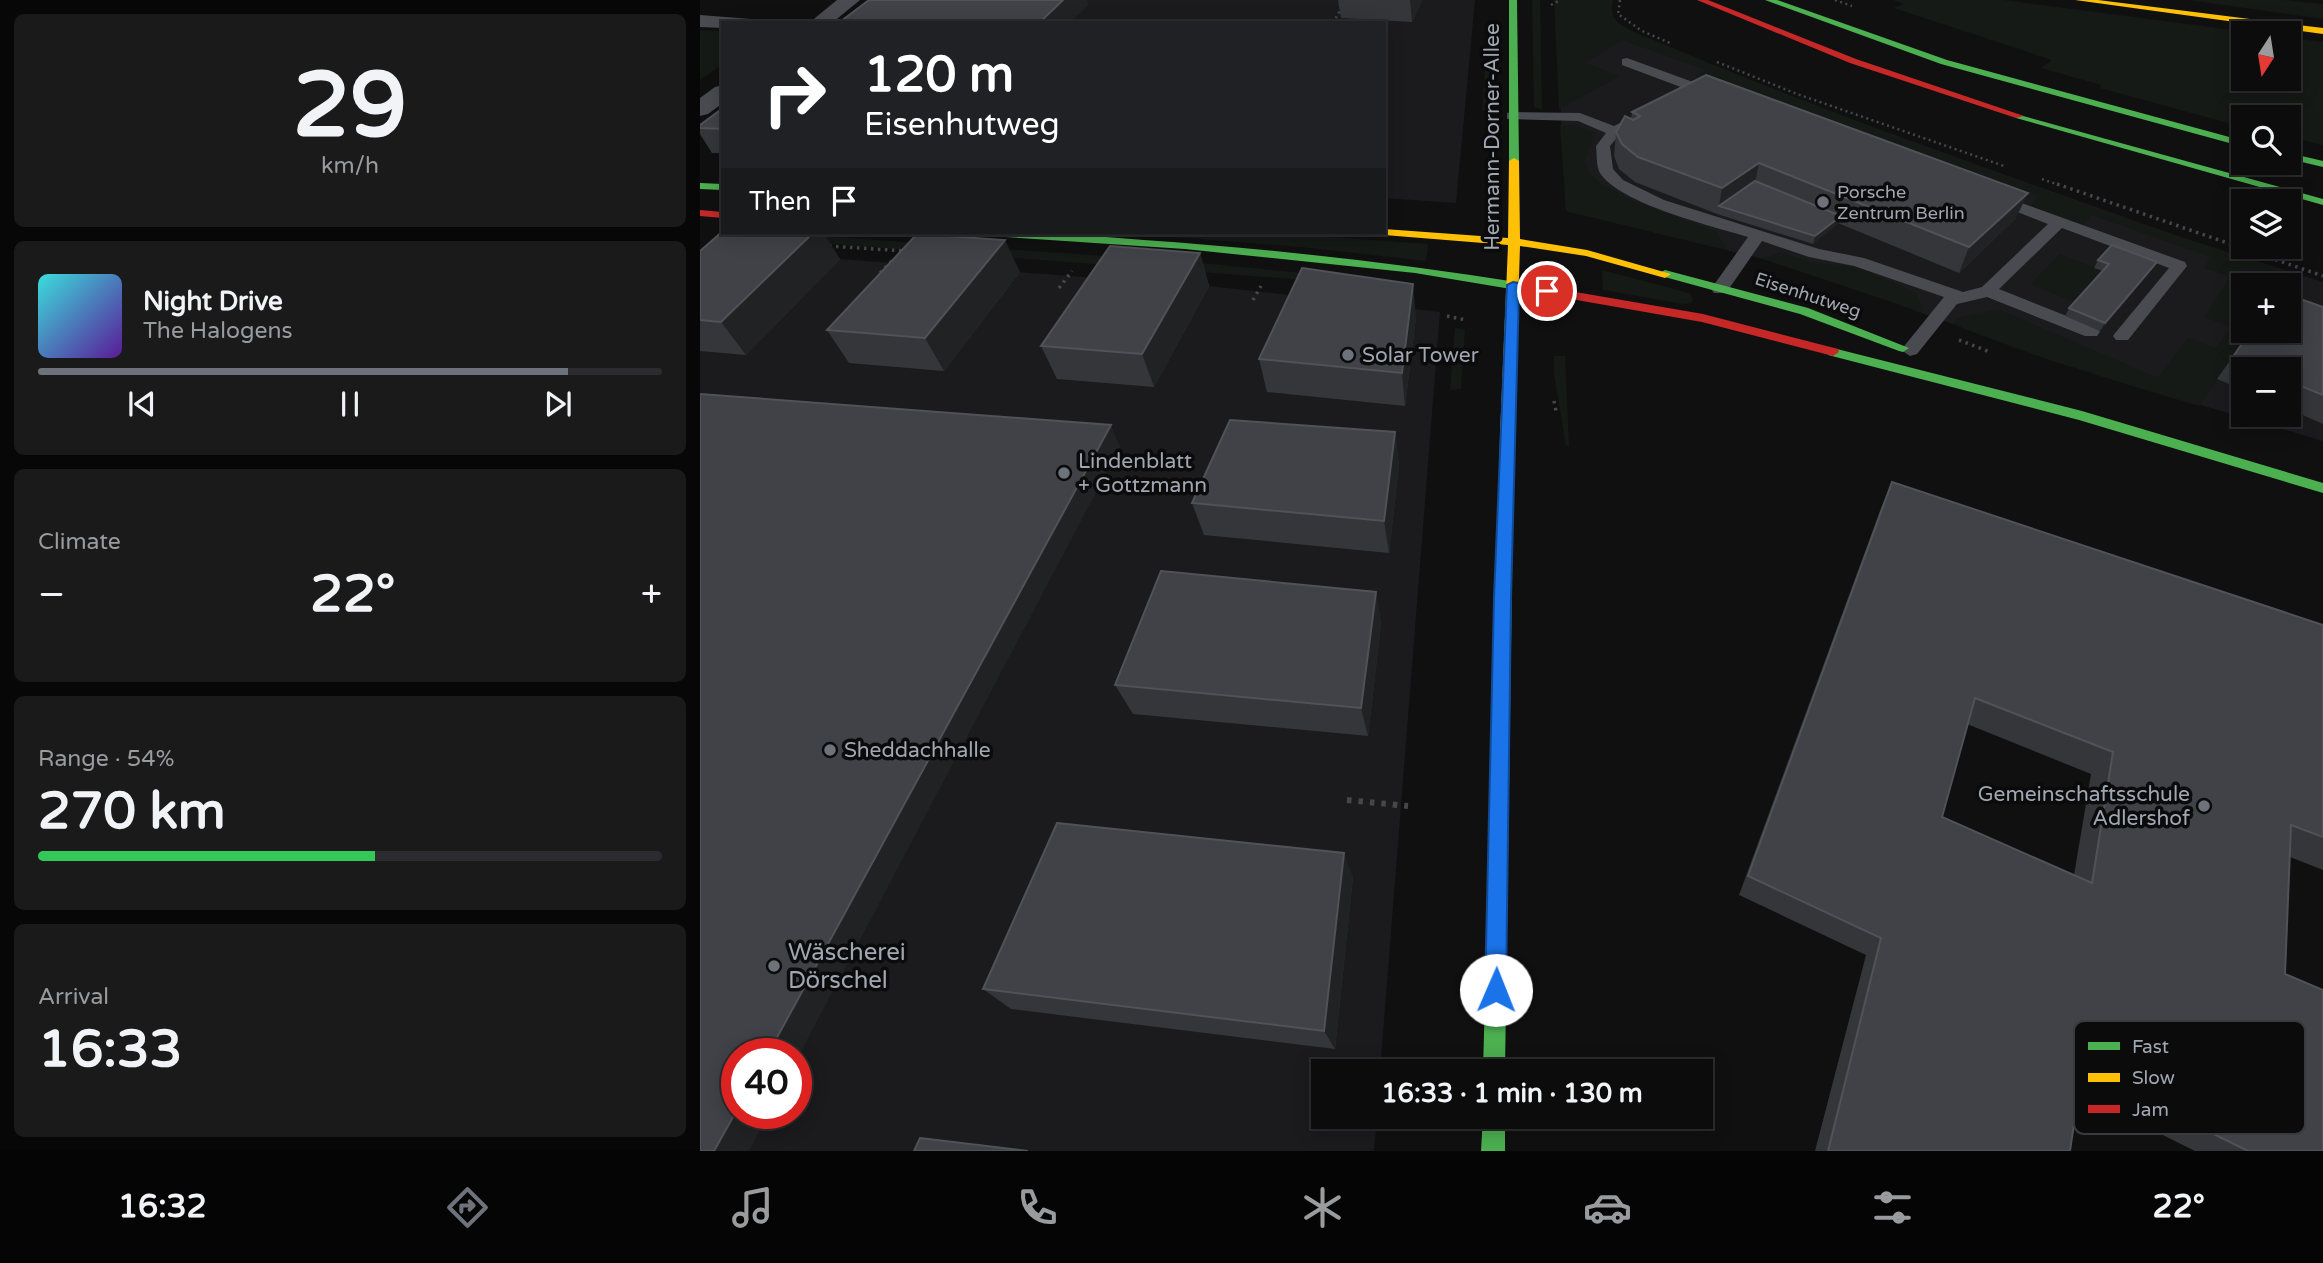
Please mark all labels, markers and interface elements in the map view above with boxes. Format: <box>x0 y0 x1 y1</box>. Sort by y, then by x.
north arrow <box>2231 21 2301 91</box>
map controls <box>2231 21 2301 427</box>
street label: Hermann-Dorner-Allee <box>1480 23 1505 251</box>
text: 120 m <box>864 46 1014 105</box>
icon: right <box>749 49 840 140</box>
text: 29 <box>293 51 407 161</box>
button: search <box>2231 105 2301 175</box>
text: Eisenhutweg <box>864 106 1060 144</box>
text: km/h <box>321 152 379 180</box>
place label: Porsche Zentrum Berlin <box>1837 181 1965 224</box>
icon: arrive <box>825 182 863 220</box>
text: Then <box>749 186 811 217</box>
button: layers <box>2231 189 2301 259</box>
marker: Porsche Zentrum Berlin <box>1815 194 1831 210</box>
pin <box>1517 261 1577 321</box>
street label: Eisenhutweg <box>1752 268 1864 322</box>
icon: arrive <box>1528 272 1566 310</box>
button: + <box>2231 273 2301 343</box>
text: Night Drive <box>143 286 283 317</box>
text: The Halogens <box>143 317 292 345</box>
place label: Solar Tower <box>1362 343 1479 368</box>
marker: Solar Tower <box>1340 347 1356 363</box>
button: − <box>2231 357 2301 427</box>
icon: previous <box>123 385 161 423</box>
icon: pause <box>331 385 369 423</box>
icon: next <box>539 385 577 423</box>
place label: Lindenblatt + Gottzmann <box>1078 449 1207 498</box>
marker: Lindenblatt + Gottzmann <box>1056 465 1072 481</box>
text: Climate <box>38 528 121 556</box>
text: 22° <box>310 563 395 626</box>
text: − <box>38 572 65 618</box>
text: + <box>641 572 662 618</box>
place label: Sheddachhalle <box>844 738 991 763</box>
marker: Sheddachhalle <box>822 742 838 758</box>
text: Range · 54% <box>38 745 174 773</box>
text: 270 km <box>38 780 226 843</box>
place label: Gemeinschaftsschule Adlershof <box>1978 782 2190 831</box>
marker: Gemeinschaftsschule Adlershof <box>2196 798 2212 814</box>
place label: Wäscherei Dörschel <box>788 938 906 995</box>
position arrow <box>1459 953 1533 1027</box>
marker: Wäscherei Dörschel <box>766 958 782 974</box>
text: Arrival <box>38 983 109 1011</box>
text: 16:33 <box>38 1018 182 1081</box>
legend <box>2074 1021 2305 1134</box>
text: Fast <box>2132 1036 2169 1058</box>
speed limit sign: 40 <box>721 1038 812 1129</box>
text: Slow <box>2132 1067 2175 1089</box>
text: 16:33 · 1 min · 130 m <box>1381 1078 1643 1109</box>
text: Jam <box>2132 1099 2169 1121</box>
icon: directions <box>443 1183 492 1232</box>
icon: music <box>728 1183 777 1232</box>
icon: phone <box>1013 1183 1062 1232</box>
icon: climate <box>1298 1183 1347 1232</box>
icon: car <box>1583 1183 1632 1232</box>
icon: filters <box>1868 1183 1917 1232</box>
text: 16:32 <box>118 1188 207 1226</box>
text: 22° <box>2153 1188 2205 1226</box>

